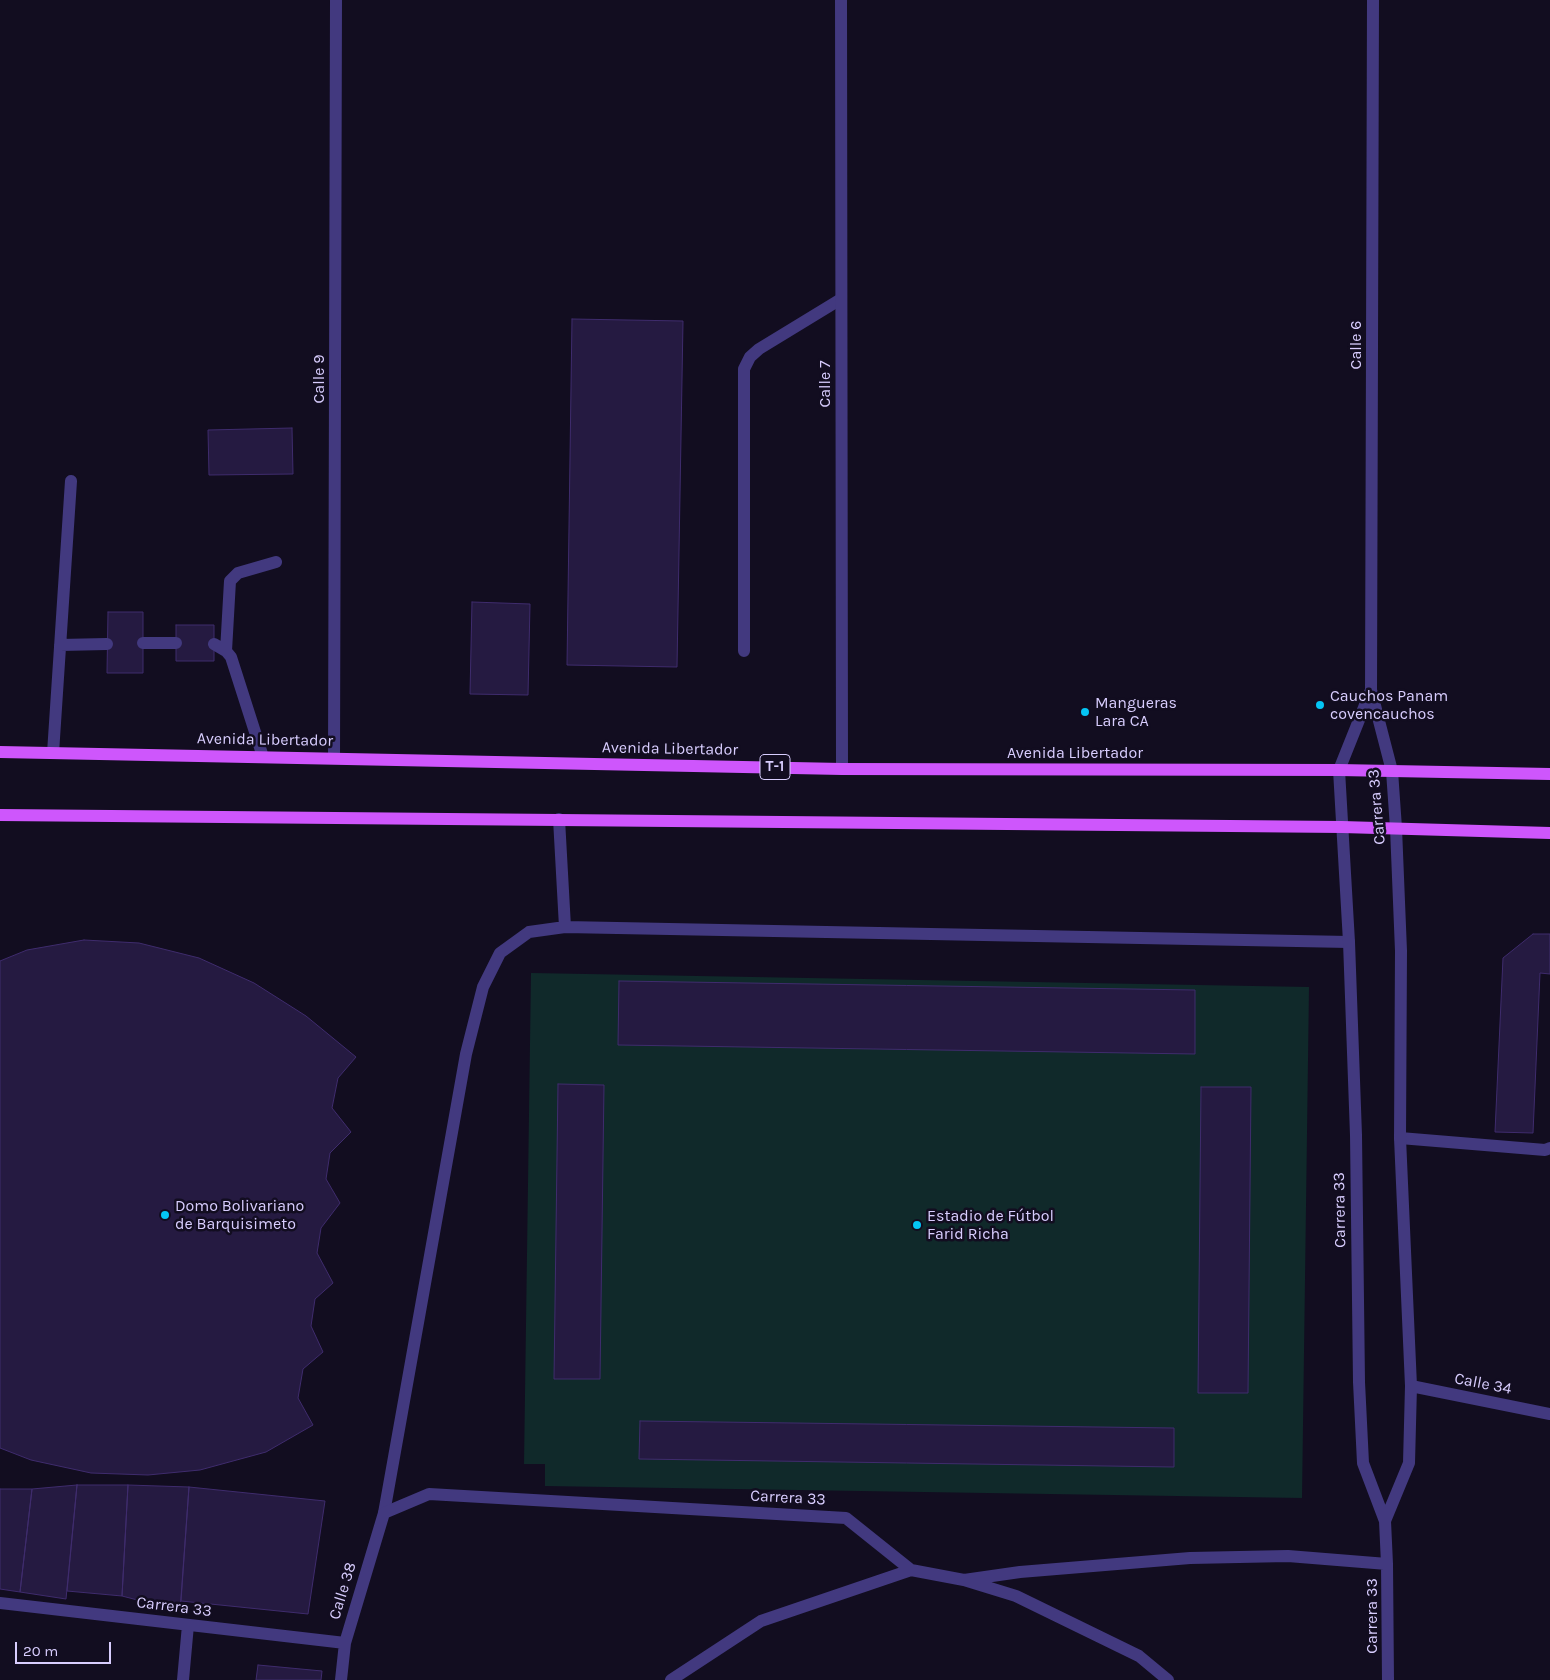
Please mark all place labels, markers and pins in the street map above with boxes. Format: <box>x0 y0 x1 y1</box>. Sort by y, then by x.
place label: Cauchos Panam covencauchos <box>1330 686 1448 724</box>
place label: Mangueras Lara CA <box>1095 693 1177 731</box>
marker: Cauchos Panam covencauchos <box>1314 699 1326 711</box>
marker: Mangueras Lara CA <box>1079 706 1091 718</box>
place label: Domo Bolivariano de Barquisimeto <box>175 1196 304 1234</box>
place label: Estadio de Fútbol Farid Richa <box>927 1206 1054 1244</box>
marker: Domo Bolivariano de Barquisimeto <box>159 1209 171 1221</box>
marker: Estadio de Fútbol Farid Richa <box>911 1219 923 1231</box>

